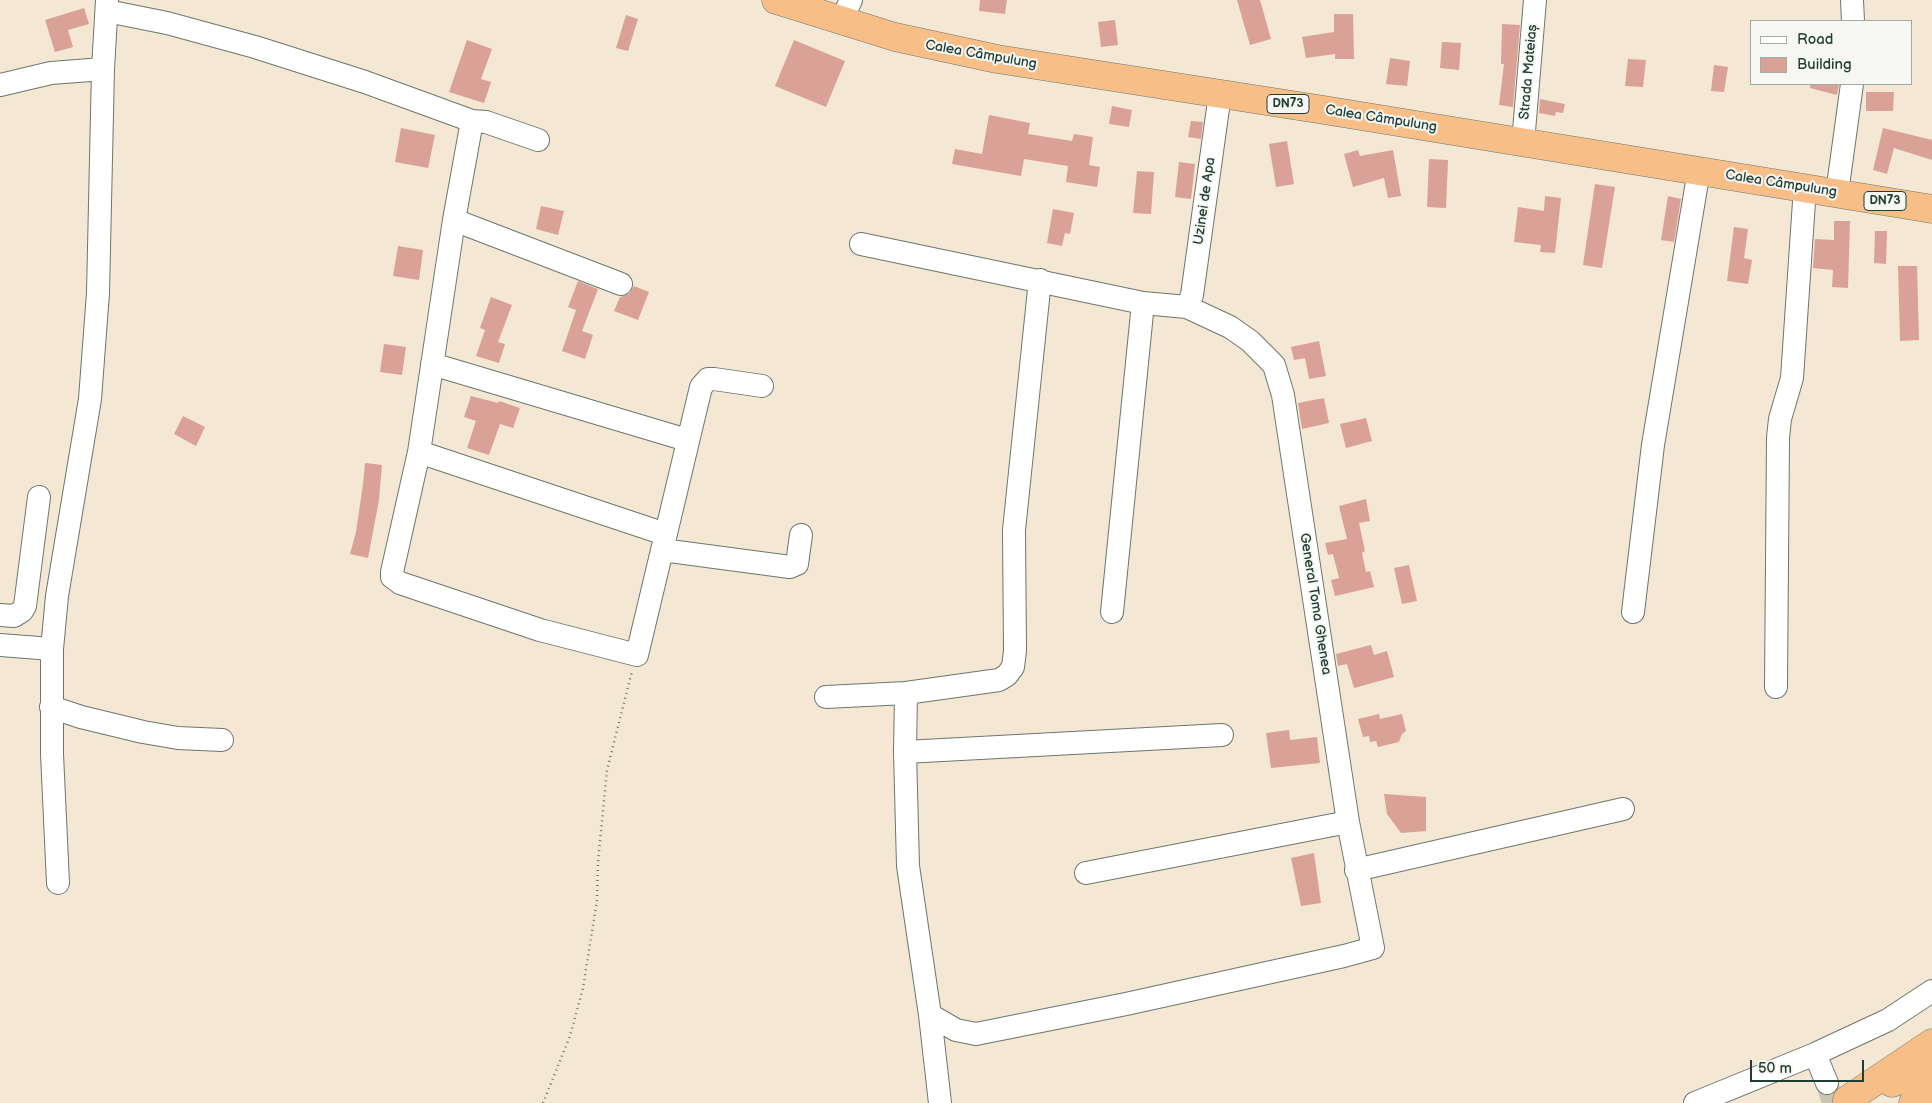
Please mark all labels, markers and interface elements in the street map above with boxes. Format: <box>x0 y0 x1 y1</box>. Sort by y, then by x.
legend <box>1750 20 1912 85</box>
street label: Strada Mateiaș <box>1516 24 1542 120</box>
text: Road <box>1797 30 1833 49</box>
street label: Calea Câmpulung <box>924 37 1038 73</box>
text: Building <box>1797 55 1852 74</box>
road number: DN73 <box>1267 95 1309 114</box>
street label: Calea Câmpulung <box>1324 102 1438 136</box>
street label: Uzinei de Apa <box>1191 156 1219 246</box>
street label: Calea Câmpulung <box>1724 167 1838 201</box>
road number: DN73 <box>1864 192 1906 210</box>
street label: General Toma Ghenea <box>1295 532 1335 676</box>
scale bar <box>1752 1050 1866 1082</box>
text: 50 m <box>1758 1059 1792 1078</box>

